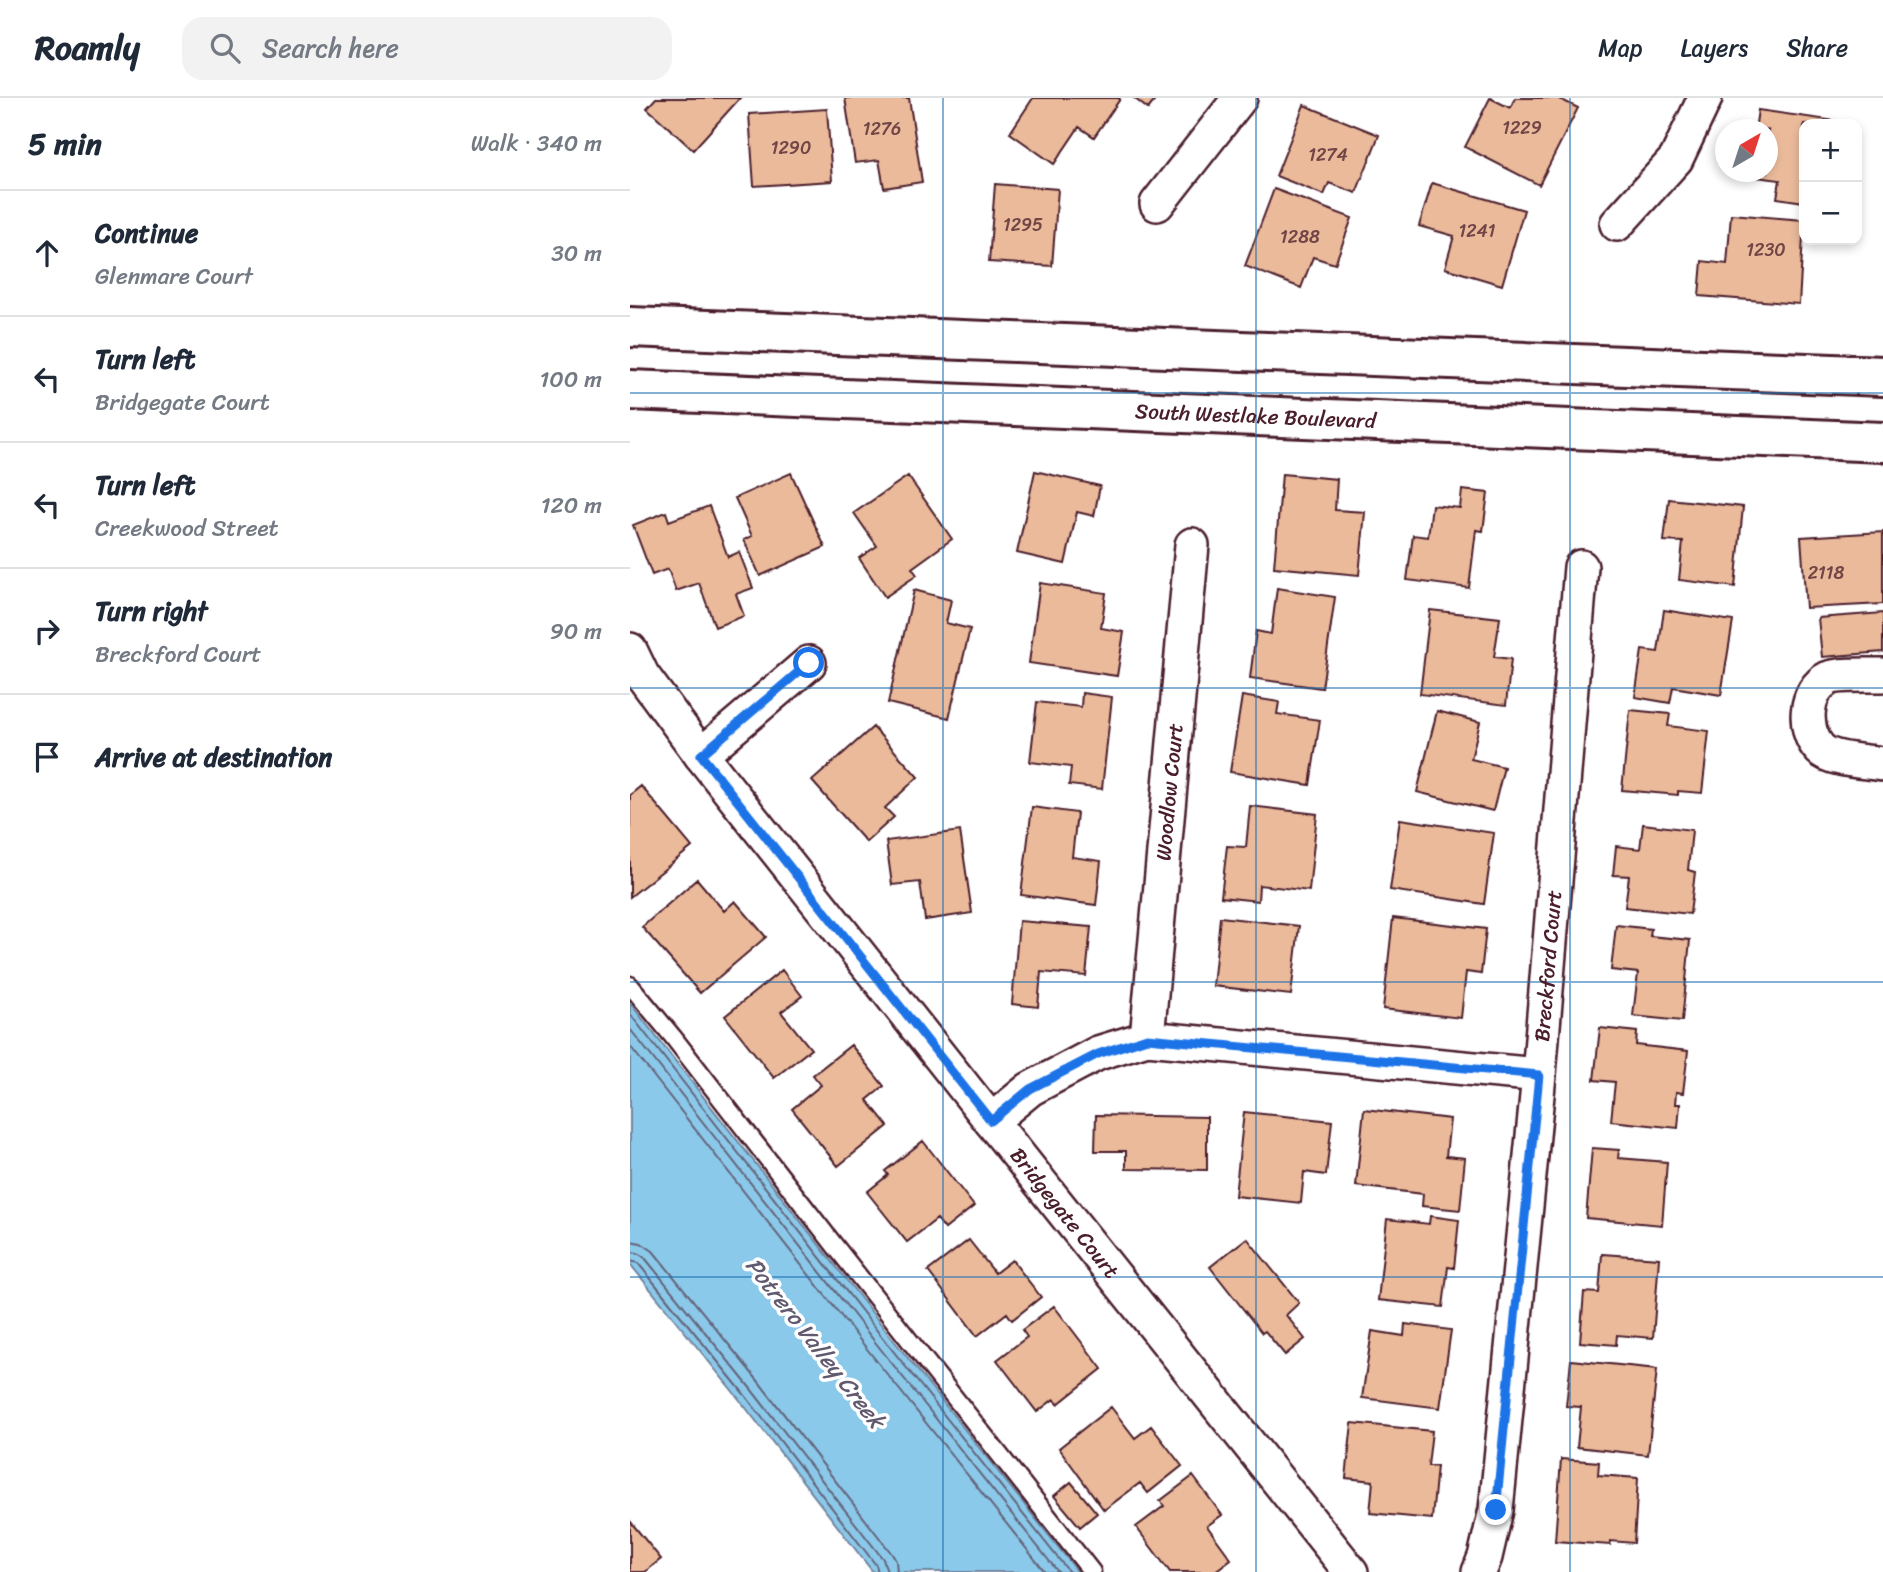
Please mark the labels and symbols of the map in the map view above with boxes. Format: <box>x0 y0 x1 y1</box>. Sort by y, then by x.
house number: 1229 <box>1502 112 1542 144</box>
house number: 1276 <box>863 113 901 145</box>
north arrow <box>1715 119 1778 182</box>
house number: 1290 <box>771 132 811 164</box>
house number: 1274 <box>1308 139 1348 171</box>
house number: 1295 <box>1003 209 1043 241</box>
house number: 1241 <box>1458 215 1496 247</box>
house number: 1288 <box>1280 221 1320 253</box>
house number: 1230 <box>1746 234 1786 266</box>
street label: South Westlake Boulevard <box>1134 392 1379 440</box>
house number: 2118 <box>1808 557 1844 589</box>
route start <box>793 647 824 678</box>
street label: Woodlow Court <box>1144 722 1195 862</box>
street label: Breckford Court <box>1523 889 1573 1043</box>
street label: Bridgegate Court <box>1000 1139 1129 1287</box>
water label: Potrero Valley Creek <box>735 1248 897 1440</box>
route end <box>1480 1494 1511 1525</box>

